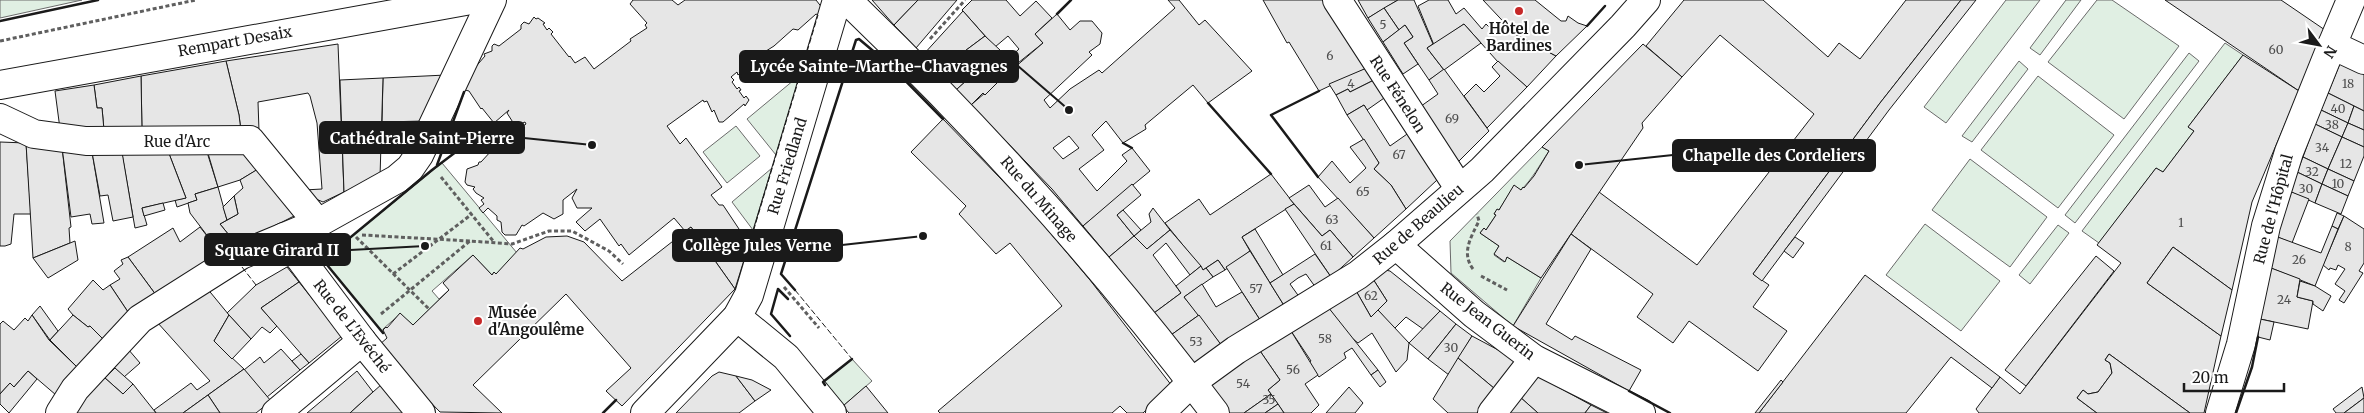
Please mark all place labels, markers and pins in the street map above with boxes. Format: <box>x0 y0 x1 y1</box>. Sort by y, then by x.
marker: Hôtel de Bardines <box>1513 5 1525 17</box>
place label: Hôtel de Bardines <box>1486 19 1552 55</box>
callout: Lycée Sainte-Marthe-Chavagnes <box>740 51 1018 82</box>
callout: Cathédrale Saint-Pierre <box>320 122 524 153</box>
callout: Chapelle des Cordeliers <box>1673 140 1875 171</box>
callout: Collège Jules Verne <box>673 230 842 261</box>
callout: Square Girard II <box>205 234 350 265</box>
place label: Musée d'Angoulême <box>488 303 584 339</box>
marker: Musée d'Angoulême <box>472 315 484 327</box>

